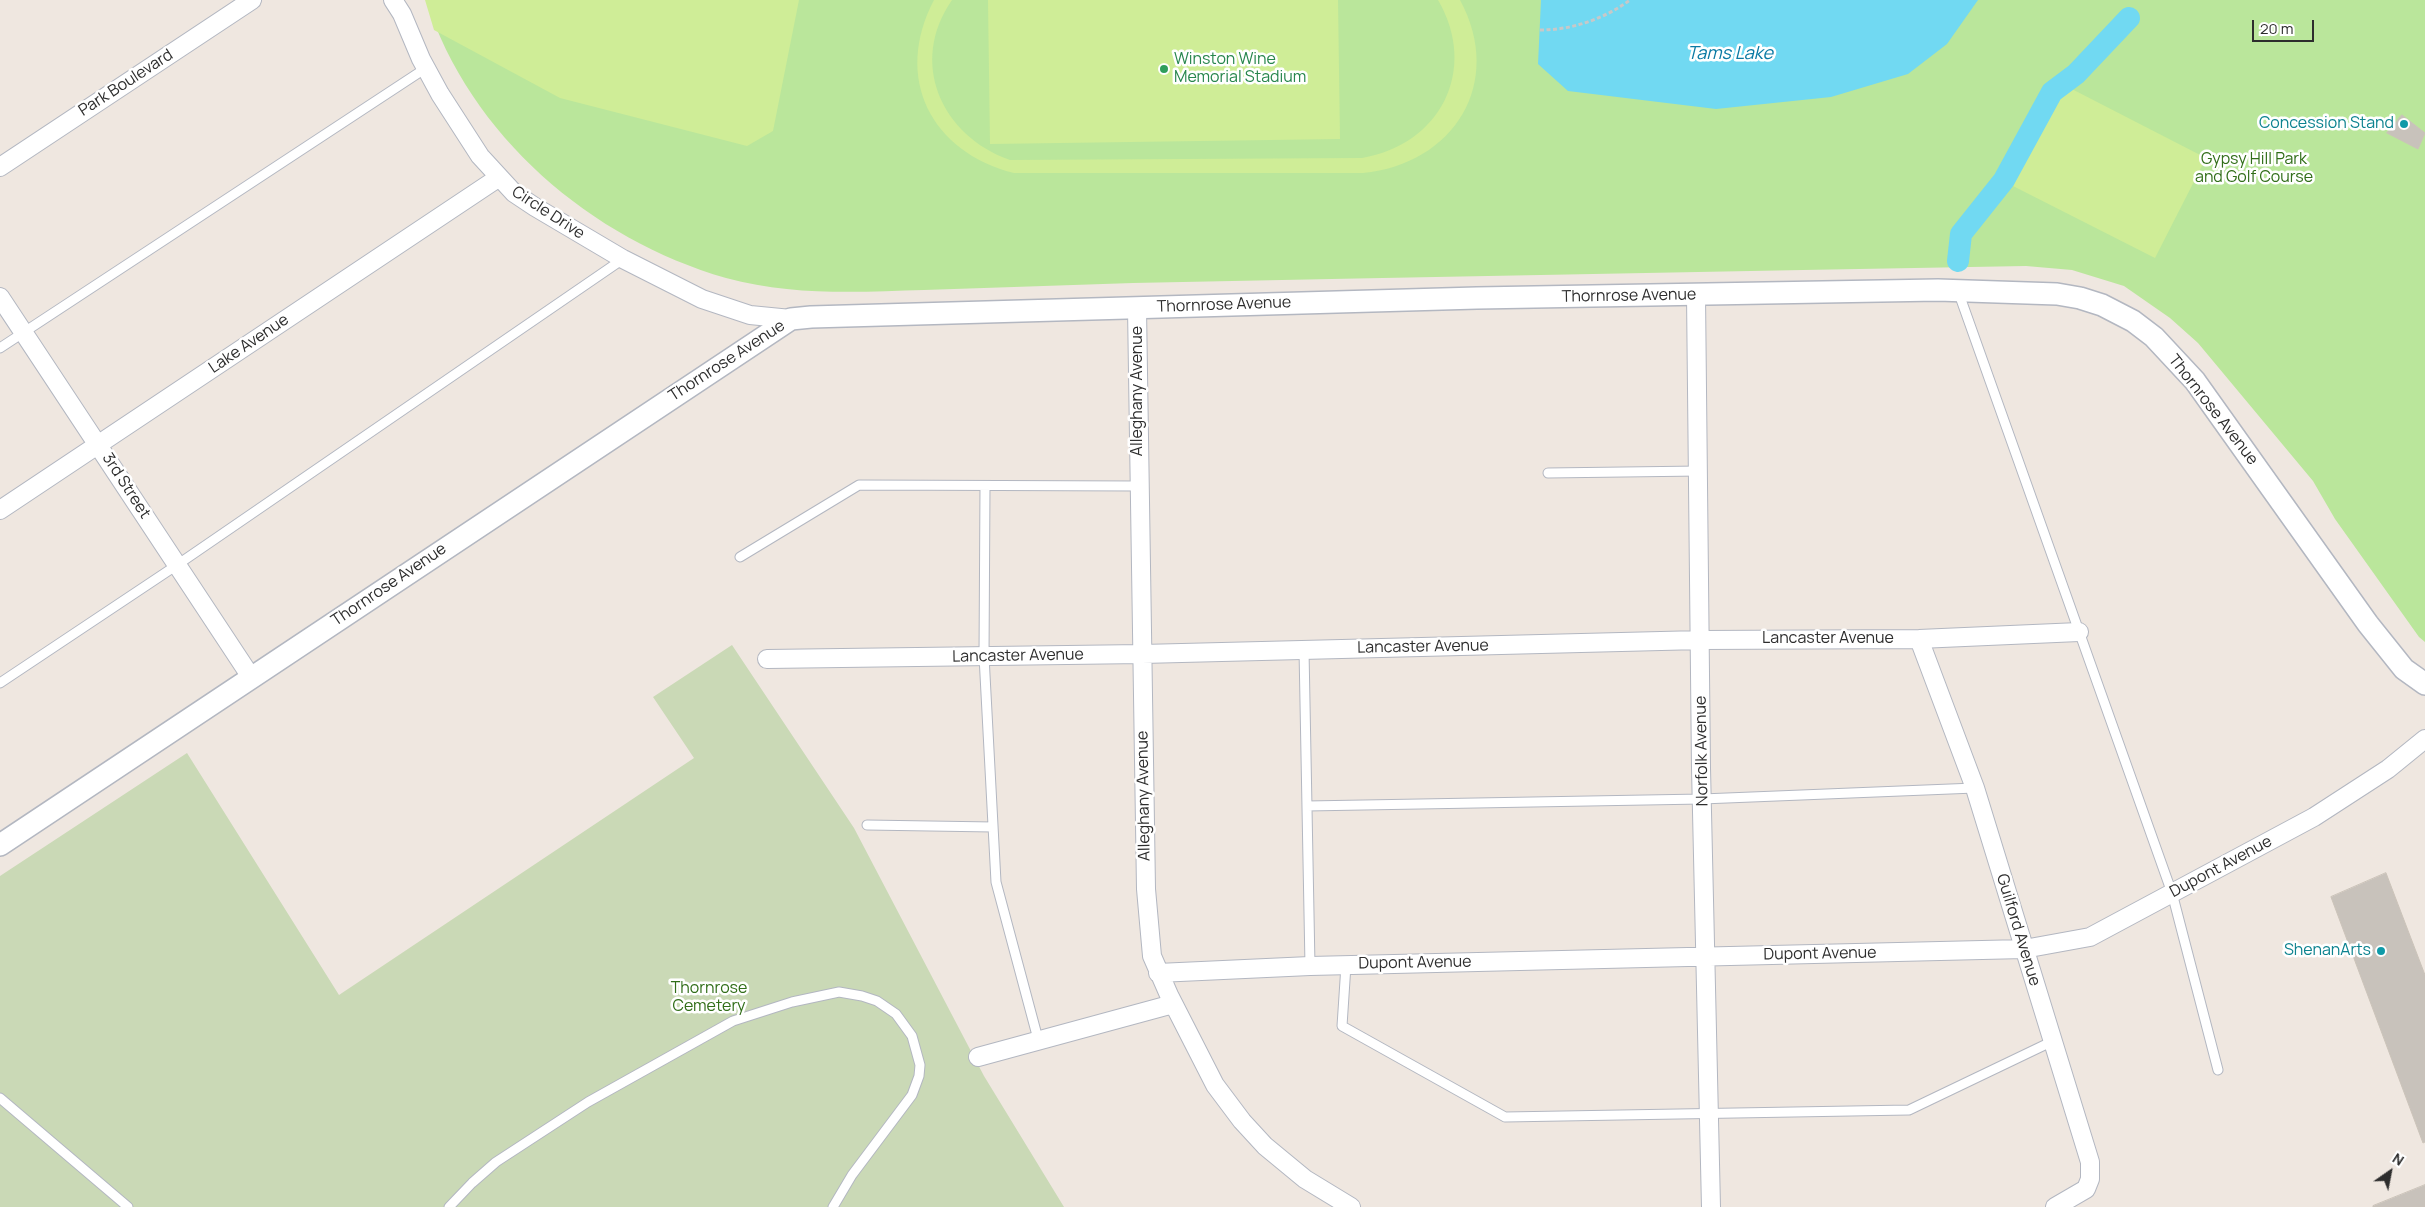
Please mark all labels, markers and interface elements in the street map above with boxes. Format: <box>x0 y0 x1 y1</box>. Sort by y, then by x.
scale bar <box>2255 10 2318 42</box>
text: 20 m <box>2260 18 2293 39</box>
water label: Tams Lake <box>1687 43 1773 65</box>
street label: Park Boulevard <box>75 45 177 121</box>
place label: Winston Wine Memorial Stadium <box>1174 50 1306 88</box>
marker: Winston Wine Memorial Stadium <box>1158 63 1170 75</box>
place label: Concession Stand <box>2259 114 2394 134</box>
marker: Concession Stand <box>2398 118 2410 130</box>
park label: Gypsy Hill Park and Golf Course <box>2195 150 2313 188</box>
street label: Circle Drive <box>508 182 588 244</box>
street label: Thornrose Avenue <box>1562 285 1696 307</box>
street label: Thornrose Avenue <box>1156 293 1292 317</box>
street label: Lake Avenue <box>205 310 293 378</box>
street label: Thornrose Avenue <box>665 316 789 406</box>
street label: Alleghany Avenue <box>1128 326 1148 456</box>
street label: Thornrose Avenue <box>2164 351 2262 469</box>
street label: 3rd Street <box>98 450 154 522</box>
street label: Thornrose Avenue <box>328 539 450 631</box>
street label: Lancaster Avenue <box>1762 629 1894 649</box>
street label: Lancaster Avenue <box>1357 636 1489 658</box>
street label: Lancaster Avenue <box>952 645 1084 667</box>
street label: Norfolk Avenue <box>1691 696 1713 806</box>
street label: Alleghany Avenue <box>1133 731 1155 861</box>
street label: Dupont Avenue <box>2167 832 2275 902</box>
street label: Guilford Avenue <box>1992 872 2044 988</box>
place label: ShenanArts <box>2284 941 2371 961</box>
street label: Dupont Avenue <box>1763 943 1877 965</box>
marker: ShenanArts <box>2375 945 2387 957</box>
street label: Dupont Avenue <box>1358 952 1472 974</box>
park label: Thornrose Cemetery <box>671 979 747 1017</box>
north arrow <box>2365 1147 2415 1197</box>
text: N <box>2389 1148 2408 1170</box>

